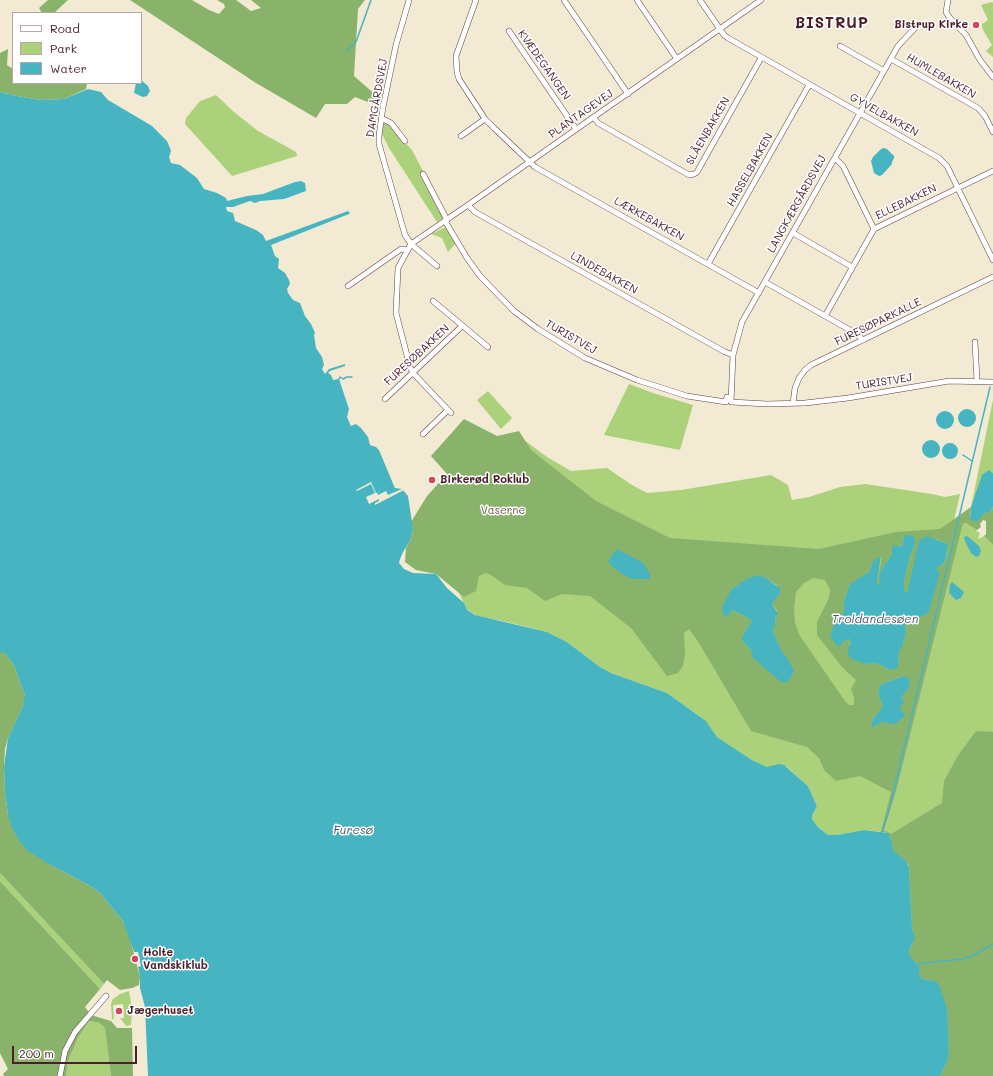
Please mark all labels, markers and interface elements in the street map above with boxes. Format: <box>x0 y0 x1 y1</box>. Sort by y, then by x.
legend <box>12 12 142 84</box>
district label: BISTRUP <box>795 14 869 32</box>
place label: Bistrup Kirke <box>894 18 968 32</box>
text: Road <box>50 20 80 36</box>
marker: Bistrup Kirke <box>971 20 981 30</box>
street label: KVÆDEGANGEN <box>515 27 573 103</box>
text: Park <box>50 40 77 56</box>
street label: HUMLEBAKKEN <box>904 51 978 101</box>
street label: DAMGÅRDSVEJ <box>364 58 390 138</box>
text: Water <box>50 60 87 76</box>
street label: PLANTAGEVEJ <box>546 87 616 141</box>
street label: GYVELBAKKEN <box>847 91 921 139</box>
street label: SLÅENBAKKEN <box>683 95 733 167</box>
street label: HASSELBAKKEN <box>724 131 776 209</box>
street label: LANGKÆRGÅRDSVEJ <box>765 153 829 255</box>
street label: ELLEBAKKEN <box>873 182 939 222</box>
street label: LÆRKEBAKKEN <box>612 194 686 244</box>
street label: LINDEBAKKEN <box>568 249 640 297</box>
street label: FURESØPARKALLE <box>833 295 923 349</box>
street label: TURISTVEJ <box>543 317 599 357</box>
street label: FURESØBAKKEN <box>382 322 452 388</box>
street label: TURISTVEJ <box>855 371 913 393</box>
place label: Birkerød Roklub <box>440 473 529 487</box>
marker: Birkerød Roklub <box>427 475 437 485</box>
park label: Vaserne <box>481 504 525 518</box>
water label: Troldandesøen <box>832 612 918 626</box>
water label: Furesø <box>333 823 373 837</box>
place label: Holte Vandskiklub <box>143 946 208 972</box>
marker: Holte Vandskiklub <box>130 954 140 964</box>
place label: Jægerhuset <box>127 1004 193 1018</box>
marker: Jægerhuset <box>114 1006 124 1016</box>
scale bar <box>14 1038 139 1064</box>
text: 200 m <box>19 1045 54 1061</box>

